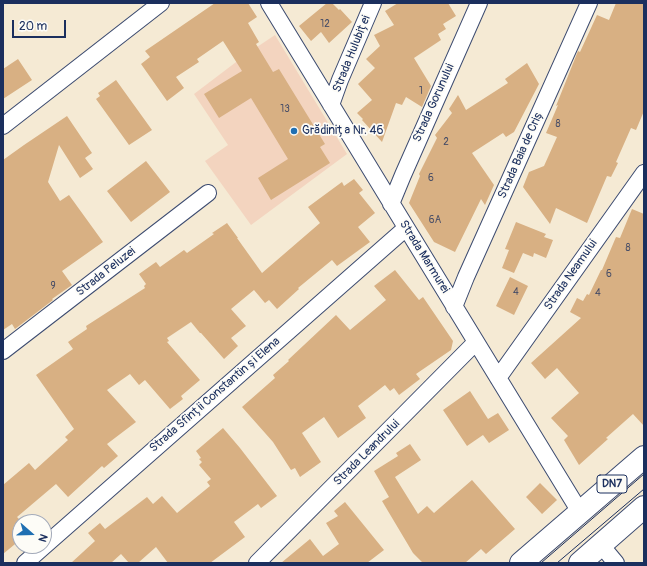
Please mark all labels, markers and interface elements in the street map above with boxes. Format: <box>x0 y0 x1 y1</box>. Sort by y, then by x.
scale bar <box>14 12 68 38</box>
street label: Strada Hulubiței <box>330 13 374 95</box>
house number: 12 <box>320 18 330 30</box>
text: 20 m <box>19 19 47 34</box>
street label: Strada Gorunului <box>410 62 458 144</box>
house number: 1 <box>419 85 423 97</box>
house number: 13 <box>280 103 290 115</box>
street label: Strada Baia de Criș <box>495 109 547 201</box>
house number: 8 <box>555 118 561 130</box>
place label: Grădinița Nr. 46 <box>302 124 383 138</box>
marker: Grădinița Nr. 46 <box>289 126 299 136</box>
house number: 2 <box>443 136 449 148</box>
house number: 6 <box>428 172 434 184</box>
house number: 6A <box>429 214 441 226</box>
street label: Strada Marmurei <box>396 218 452 296</box>
street label: Strada Neamului <box>541 237 601 313</box>
house number: 8 <box>625 242 631 254</box>
street label: Strada Peluzei <box>73 244 139 300</box>
house number: 6 <box>606 268 612 280</box>
house number: 9 <box>50 280 56 292</box>
house number: 4 <box>513 286 519 298</box>
house number: 4 <box>595 287 601 299</box>
street label: Strada Sfinții Constantin și Elena <box>147 334 283 456</box>
street label: Strada Leandrului <box>331 417 403 489</box>
road number: DN7 <box>597 475 627 493</box>
north arrow <box>12 514 52 554</box>
text: N <box>35 532 50 544</box>

